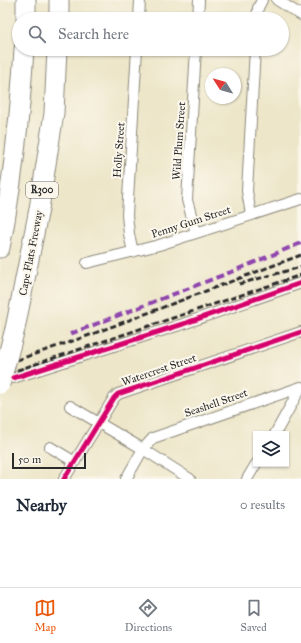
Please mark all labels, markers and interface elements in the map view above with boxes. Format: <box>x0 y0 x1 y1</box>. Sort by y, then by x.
search box <box>12 12 289 56</box>
icon: search <box>26 23 48 45</box>
text: Search here <box>58 25 129 43</box>
north arrow <box>205 68 241 104</box>
street label: Wild Plum Street <box>170 101 188 181</box>
street label: Holly Street <box>111 122 127 178</box>
road number: R300 <box>26 182 58 198</box>
street label: Penny Gum Street <box>150 203 232 241</box>
street label: Cape Flats Freeway <box>16 208 46 297</box>
street label: Watercrest Street <box>120 351 198 389</box>
street label: Seashell Street <box>183 386 249 420</box>
map controls <box>253 431 289 467</box>
button: layers <box>253 431 289 467</box>
scale bar <box>12 451 86 470</box>
text: 50 m <box>18 453 41 466</box>
text: Nearby <box>16 495 67 516</box>
text: 0 results <box>240 497 285 513</box>
tab: Map <box>34 597 56 634</box>
tab: Directions <box>125 597 172 634</box>
tab: Saved <box>241 597 267 634</box>

